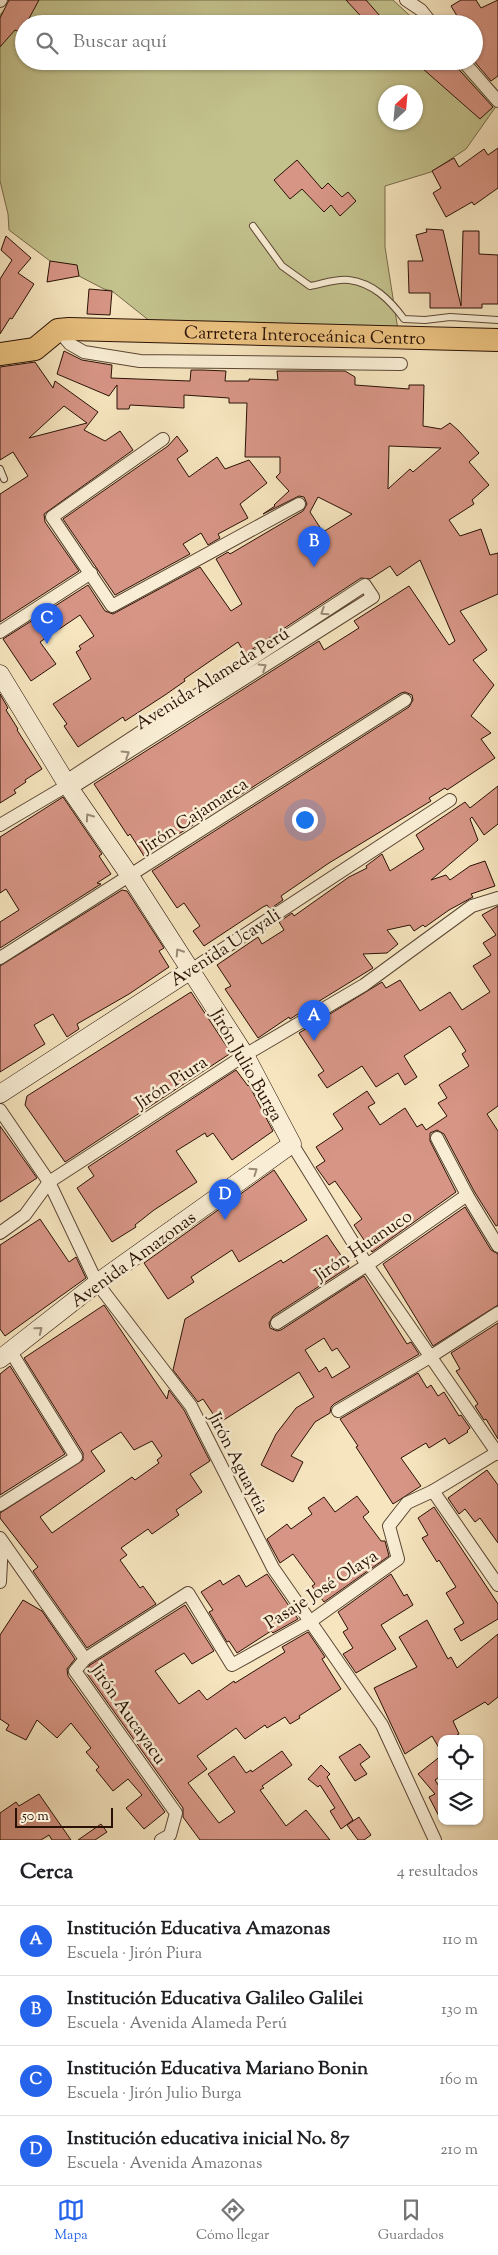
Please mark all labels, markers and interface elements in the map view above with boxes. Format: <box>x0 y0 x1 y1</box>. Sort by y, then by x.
search box <box>15 15 483 70</box>
icon: search <box>33 29 61 57</box>
text: Buscar aquí <box>73 29 167 56</box>
north arrow <box>378 85 423 130</box>
street label: Carretera Interoceánica Centro <box>184 321 426 353</box>
pin: B <box>298 526 330 567</box>
pin: C <box>31 603 63 644</box>
one-way arrow <box>320 605 329 615</box>
street label: Avenida Alameda Perú <box>131 622 295 738</box>
one-way arrow <box>257 664 266 673</box>
one-way arrow <box>120 751 129 760</box>
street label: Jirón Cajamarca <box>136 772 254 862</box>
your location <box>292 807 318 833</box>
one-way arrow <box>86 813 95 822</box>
street label: Avenida Ucayali <box>166 903 286 994</box>
one-way arrow <box>176 948 185 957</box>
pin: A <box>298 1000 330 1041</box>
street label: Jirón Julio Burga <box>202 1004 288 1127</box>
street label: Jirón Piura <box>130 1051 213 1117</box>
one-way arrow <box>248 1168 258 1177</box>
pin: D <box>209 1179 241 1220</box>
street label: Jirón Huanuco <box>309 1204 418 1290</box>
street label: Avenida Amazonas <box>66 1206 202 1315</box>
one-way arrow <box>33 1327 42 1335</box>
street label: Jirón Aguaytia <box>200 1408 274 1519</box>
street label: Pasaje José Olaya <box>260 1544 384 1637</box>
street label: Jirón Aucayacu <box>82 1659 172 1771</box>
map controls <box>438 1735 483 1825</box>
button: locate <box>438 1735 483 1780</box>
button: layers <box>438 1780 483 1825</box>
scale bar <box>15 1805 112 1828</box>
text: 50 m <box>22 1807 49 1827</box>
text: Cerca <box>20 1858 73 1888</box>
text: 4 resultados <box>397 1861 478 1884</box>
text: Institución Educativa Amazonas <box>67 1916 330 1943</box>
text: A <box>30 1929 43 1952</box>
text: 110 m <box>442 1929 478 1952</box>
text: Escuela · Jirón Piura <box>67 1943 202 1966</box>
text: Institución Educativa Galileo Galilei <box>67 1986 363 2013</box>
text: B <box>31 1999 41 2022</box>
text: 130 m <box>441 1999 478 2022</box>
text: Escuela · Avenida Alameda Perú <box>67 2013 287 2036</box>
text: Institución Educativa Mariano Bonin <box>67 2056 368 2083</box>
text: C <box>30 2069 42 2092</box>
text: 160 m <box>440 2069 478 2092</box>
text: Escuela · Jirón Julio Burga <box>67 2083 242 2106</box>
text: Institución educativa inicial No. 87 <box>67 2126 349 2153</box>
text: D <box>30 2139 42 2162</box>
text: 210 m <box>440 2139 478 2162</box>
text: Escuela · Avenida Amazonas <box>67 2153 262 2176</box>
tab: Mapa <box>54 2196 88 2246</box>
tab: Cómo llegar <box>196 2196 269 2246</box>
tab: Guardados <box>378 2196 444 2246</box>

